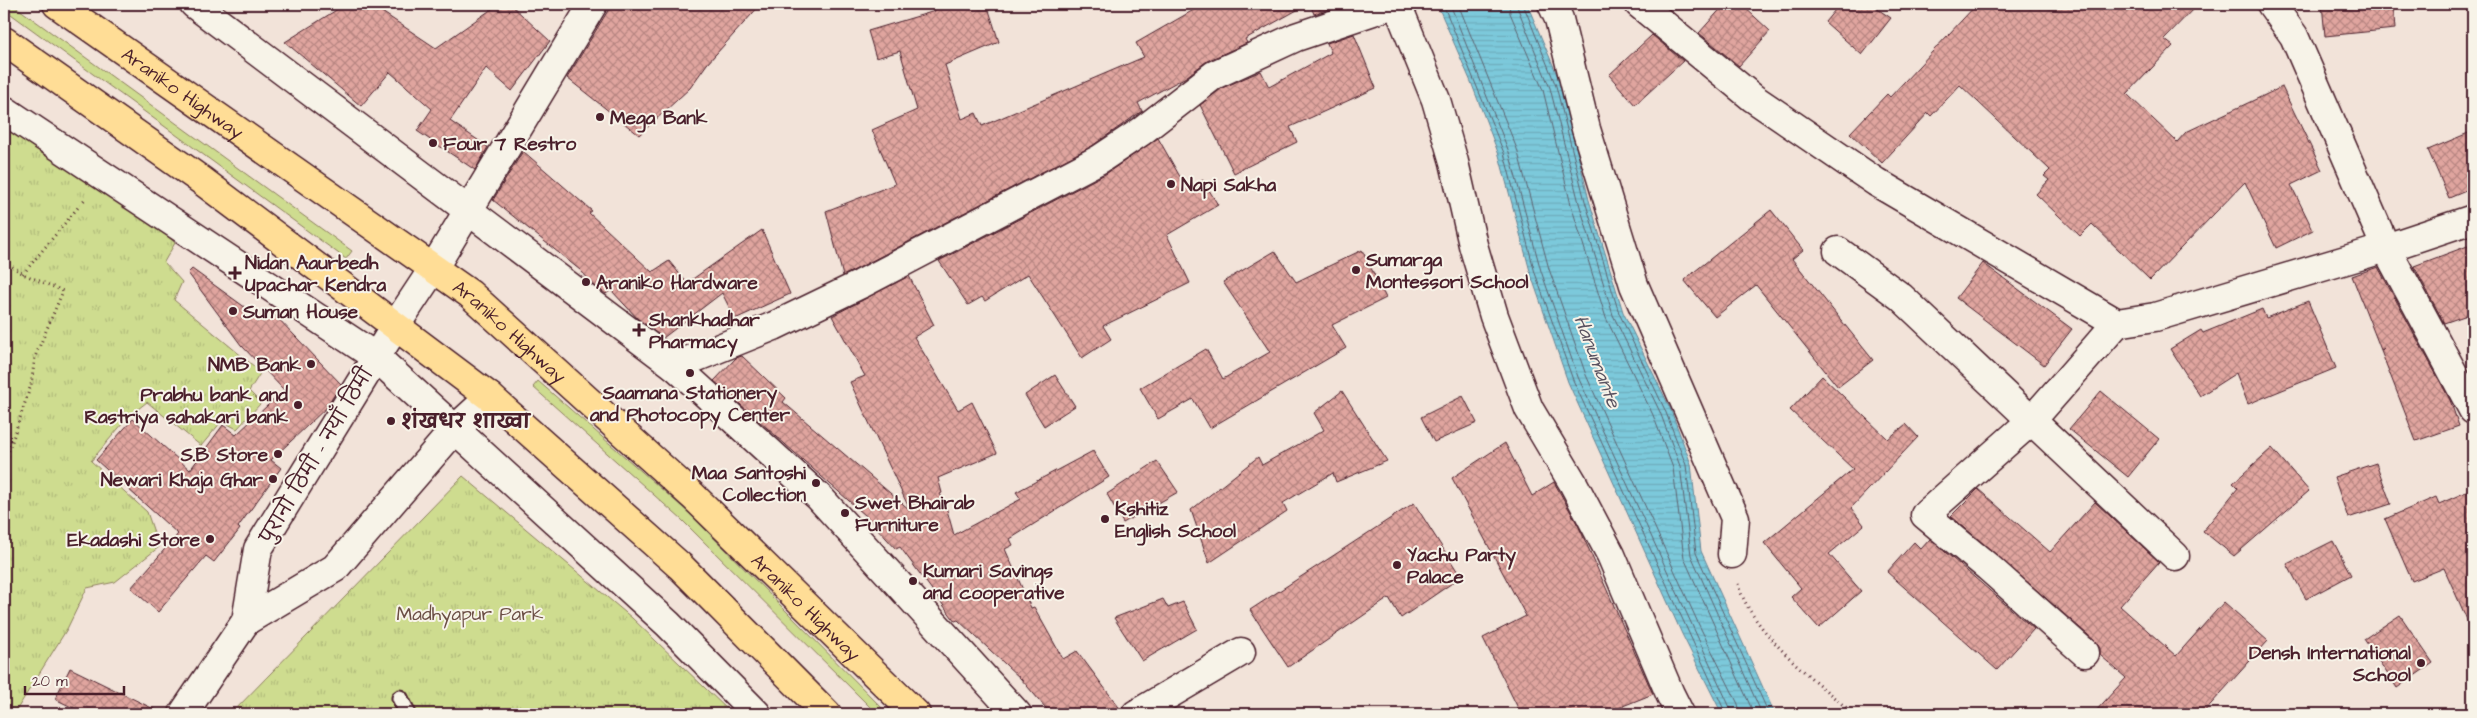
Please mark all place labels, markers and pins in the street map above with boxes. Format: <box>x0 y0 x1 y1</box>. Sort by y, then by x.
place label: Mega Bank <box>610 105 708 133</box>
marker: Mega Bank <box>594 111 606 123</box>
place label: Four 7 Restro <box>443 131 576 158</box>
marker: Four 7 Restro <box>427 137 439 149</box>
place label: Napi Sakha <box>1181 172 1277 199</box>
marker: Napi Sakha <box>1165 178 1177 190</box>
place label: Sumarga Montessori School <box>1365 247 1529 296</box>
place label: Nidan Aaurbedh Upachar Kendra <box>245 250 387 299</box>
marker: Sumarga Montessori School <box>1350 264 1362 276</box>
marker: Nidan Aaurbedh Upachar Kendra <box>229 267 241 279</box>
place label: Araniko Hardware <box>596 270 759 297</box>
marker: Araniko Hardware <box>580 276 592 288</box>
place label: Suman House <box>242 299 359 326</box>
marker: Suman House <box>227 305 239 317</box>
place label: Shankhadhar Pharmacy <box>648 307 760 357</box>
marker: Shankhadhar Pharmacy <box>633 324 645 336</box>
place label: NMB Bank <box>208 352 301 379</box>
marker: NMB Bank <box>305 358 317 370</box>
marker: Saamana Stationery and Photocopy Center <box>684 367 696 379</box>
place label: Saamana Stationery and Photocopy Center <box>589 380 791 430</box>
place label: Prabhu bank and Rastriya sahakari bank <box>84 382 288 432</box>
marker: Prabhu bank and Rastriya sahakari bank <box>292 399 304 411</box>
place label: शंखधर शाख्वा <box>401 407 532 436</box>
marker: शंखधर शाख्वा <box>385 415 397 427</box>
place label: S.B Store <box>180 442 269 469</box>
marker: S.B Store <box>272 448 284 460</box>
place label: Maa Santoshi Collection <box>692 460 806 509</box>
place label: Newari Khaja Ghar <box>101 467 264 494</box>
marker: Newari Khaja Ghar <box>267 473 279 485</box>
marker: Maa Santoshi Collection <box>810 477 822 489</box>
place label: Swet Bhairab Furniture <box>854 490 975 539</box>
place label: Kshitiz English School <box>1115 496 1236 546</box>
marker: Swet Bhairab Furniture <box>839 507 851 519</box>
marker: Kshitiz English School <box>1099 513 1111 525</box>
place label: Ekadashi Store <box>67 527 201 554</box>
marker: Ekadashi Store <box>204 533 216 545</box>
place label: Yachu Party Palace <box>1407 542 1516 591</box>
place label: Kumari Savings and cooperative <box>922 558 1065 607</box>
marker: Yachu Party Palace <box>1391 559 1403 571</box>
marker: Kumari Savings and cooperative <box>907 575 919 587</box>
place label: Densh International School <box>2249 640 2411 689</box>
marker: Densh International School <box>2415 657 2427 669</box>

